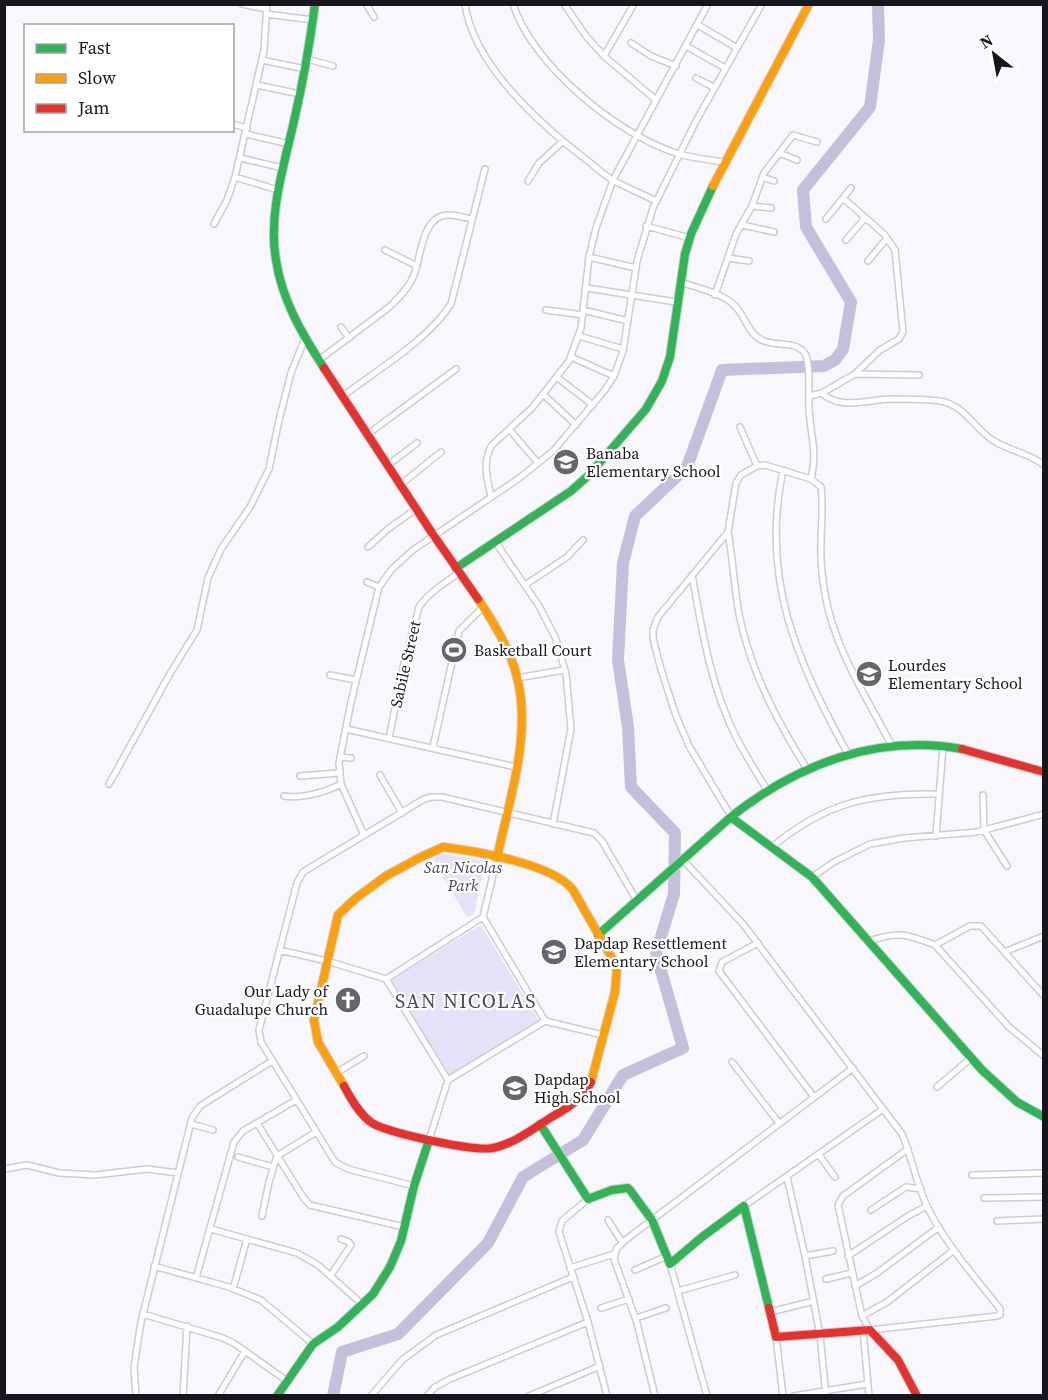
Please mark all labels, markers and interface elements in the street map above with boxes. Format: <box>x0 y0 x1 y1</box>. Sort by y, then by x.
legend <box>24 24 234 132</box>
north arrow <box>964 24 1024 84</box>
text: N <box>976 29 997 54</box>
text: Fast <box>78 35 111 60</box>
text: Slow <box>78 65 116 90</box>
text: Jam <box>77 95 110 120</box>
place label: Banaba Elementary School <box>586 442 721 482</box>
school or university icon: Banaba Elementary School <box>551 447 581 477</box>
street label: Sabile Street <box>384 618 426 710</box>
sports icon: Basketball Court <box>439 635 469 665</box>
place label: Basketball Court <box>474 639 593 661</box>
place label: Lourdes Elementary School <box>888 654 1023 694</box>
school or university icon: Lourdes Elementary School <box>854 659 884 689</box>
park label: San Nicolas Park <box>424 856 502 896</box>
place label: Dapdap Resettlement Elementary School <box>574 932 727 972</box>
school or university icon: Dapdap Resettlement Elementary School <box>539 937 569 967</box>
place label: Our Lady of Guadalupe Church <box>195 980 329 1020</box>
church icon: Our Lady of Guadalupe Church <box>333 985 363 1015</box>
district label: SAN NICOLAS <box>395 987 537 1015</box>
place label: Dapdap High School <box>534 1068 621 1108</box>
school or university icon: Dapdap High School <box>500 1073 530 1103</box>

